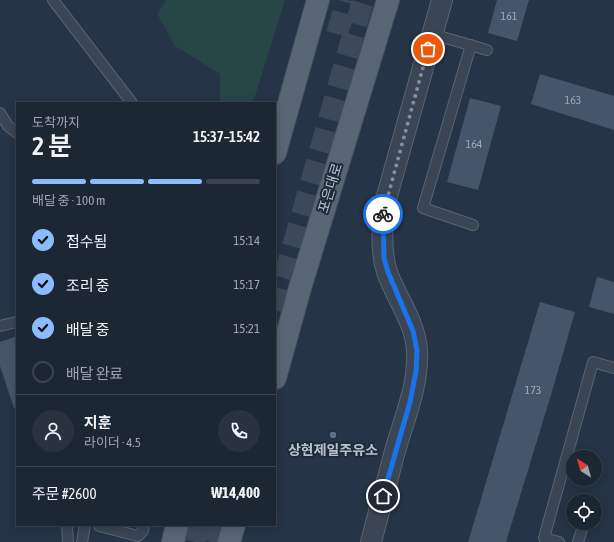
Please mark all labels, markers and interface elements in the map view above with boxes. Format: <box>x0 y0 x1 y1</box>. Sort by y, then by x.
house number: 161 <box>501 9 518 23</box>
pin <box>411 32 445 66</box>
icon: bag <box>417 38 439 60</box>
house number: 163 <box>565 93 581 107</box>
text: 도착까지 <box>32 115 80 130</box>
text: 15:37–15:42 <box>193 128 260 145</box>
text: 2 분 <box>32 131 72 161</box>
house number: 164 <box>466 137 483 151</box>
street label: 포은대로 <box>315 161 345 215</box>
text: 배달 중 · 100 m <box>32 193 105 208</box>
courier <box>363 194 403 234</box>
icon: bike <box>372 203 394 225</box>
icon: check <box>32 229 54 251</box>
text: 접수됨 <box>66 233 107 250</box>
text: 15:14 <box>233 233 260 248</box>
icon: check <box>32 273 54 295</box>
text: 조리 중 <box>66 277 109 294</box>
text: 15:17 <box>233 277 260 292</box>
icon: check <box>32 317 54 339</box>
text: 배달 중 <box>66 321 109 338</box>
text: 15:21 <box>233 321 260 336</box>
text: 배달 완료 <box>66 365 123 382</box>
house number: 173 <box>525 383 541 397</box>
button: person <box>32 410 74 452</box>
button: phone <box>218 410 260 452</box>
text: 지훈 <box>84 414 112 431</box>
marker: 상현제일주유소 <box>328 430 338 440</box>
text: 라이더 · 4.5 <box>84 435 141 450</box>
place label: 상현제일주유소 <box>288 442 378 458</box>
north arrow <box>566 450 602 486</box>
map controls <box>566 450 602 530</box>
pin <box>366 479 400 513</box>
text: ₩14,400 <box>211 484 260 501</box>
text: 주문 #2600 <box>32 485 96 502</box>
icon: home <box>372 485 394 507</box>
button: locate <box>566 494 602 530</box>

